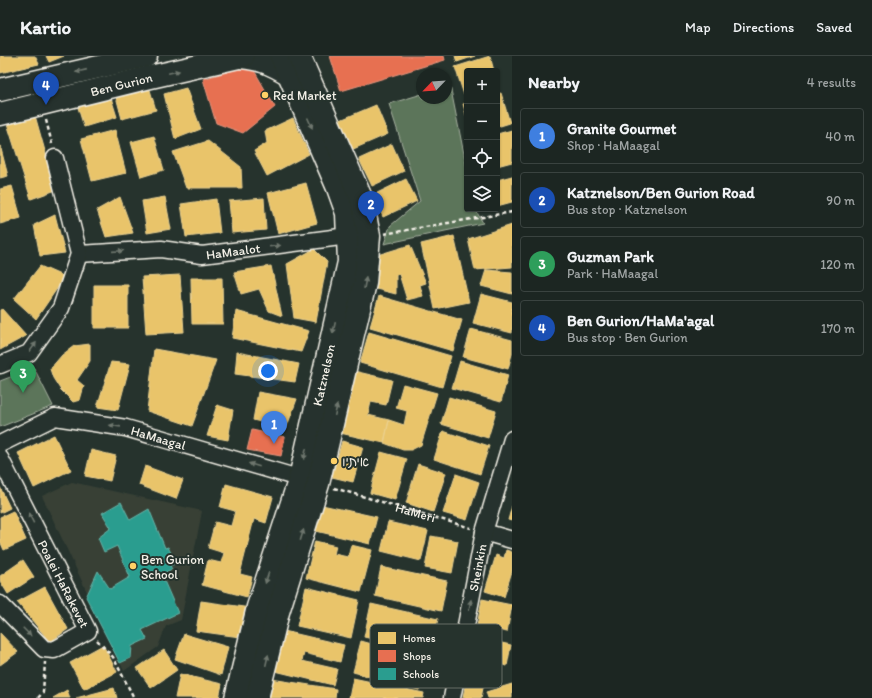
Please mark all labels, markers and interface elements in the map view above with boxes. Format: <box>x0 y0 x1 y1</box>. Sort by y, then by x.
text: Kartio <box>20 16 71 39</box>
text: Map <box>685 19 711 36</box>
text: Directions <box>733 19 794 36</box>
text: Saved <box>816 19 852 36</box>
one-way arrow <box>168 68 180 74</box>
north arrow <box>416 68 452 104</box>
map controls <box>464 68 500 212</box>
button: + <box>464 68 500 104</box>
one-way arrow <box>74 69 87 75</box>
street label: Ben Gurion <box>89 69 154 99</box>
pin: 4 <box>33 72 59 105</box>
text: Nearby <box>528 72 580 92</box>
text: 4 results <box>807 75 856 90</box>
place label: Red Market <box>273 88 337 103</box>
marker: Red Market <box>260 90 270 100</box>
button: − <box>464 104 500 140</box>
one-way arrow <box>307 117 313 128</box>
text: Granite Gourmet <box>567 120 676 138</box>
text: 1 <box>539 129 545 144</box>
text: 40 m <box>825 129 855 144</box>
text: Shop · HaMaagal <box>567 138 660 153</box>
button: locate <box>464 140 500 176</box>
button: layers <box>464 176 500 212</box>
text: Katznelson/Ben Gurion Road <box>567 184 755 202</box>
pin: 2 <box>358 191 384 224</box>
text: 2 <box>539 193 545 208</box>
text: 90 m <box>826 193 855 208</box>
text: Bus stop · Katznelson <box>567 202 687 217</box>
street label: HaMaalot <box>205 240 261 262</box>
one-way arrow <box>269 243 281 249</box>
one-way arrow <box>112 248 124 255</box>
text: Guzman Park <box>567 248 654 266</box>
text: 3 <box>538 257 546 272</box>
text: 120 m <box>820 257 855 272</box>
text: Park · HaMaagal <box>567 266 658 281</box>
one-way arrow <box>362 277 368 289</box>
text: Ben Gurion/HaMa'agal <box>567 312 714 330</box>
one-way arrow <box>331 321 337 334</box>
text: 4 <box>538 321 546 336</box>
text: 170 m <box>821 321 855 336</box>
text: Bus stop · Ben Gurion <box>567 330 688 345</box>
one-way arrow <box>29 342 37 352</box>
street label: Katznelson <box>309 342 338 407</box>
pin: 3 <box>10 360 36 393</box>
your location <box>258 361 278 381</box>
one-way arrow <box>333 403 339 416</box>
pin: 1 <box>261 411 287 444</box>
street label: HaMaagal <box>129 422 188 453</box>
one-way arrow <box>109 423 122 429</box>
one-way arrow <box>302 448 308 460</box>
place label: איתיו <box>342 454 369 469</box>
marker: איתיו <box>329 456 339 466</box>
one-way arrow <box>248 462 260 468</box>
street label: HaMeri <box>394 499 437 525</box>
one-way arrow <box>28 512 34 524</box>
one-way arrow <box>299 529 305 541</box>
street label: Poalei HaRakevet <box>35 537 93 630</box>
street label: Sheinkin <box>465 542 489 592</box>
place label: Ben Gurion School <box>141 552 205 582</box>
marker: Ben Gurion School <box>128 561 138 571</box>
one-way arrow <box>264 573 270 585</box>
one-way arrow <box>467 599 473 611</box>
legend <box>370 624 502 688</box>
one-way arrow <box>23 627 32 637</box>
text: Homes <box>403 632 436 645</box>
text: Shops <box>403 650 431 663</box>
one-way arrow <box>264 654 270 666</box>
text: Schools <box>403 668 439 681</box>

